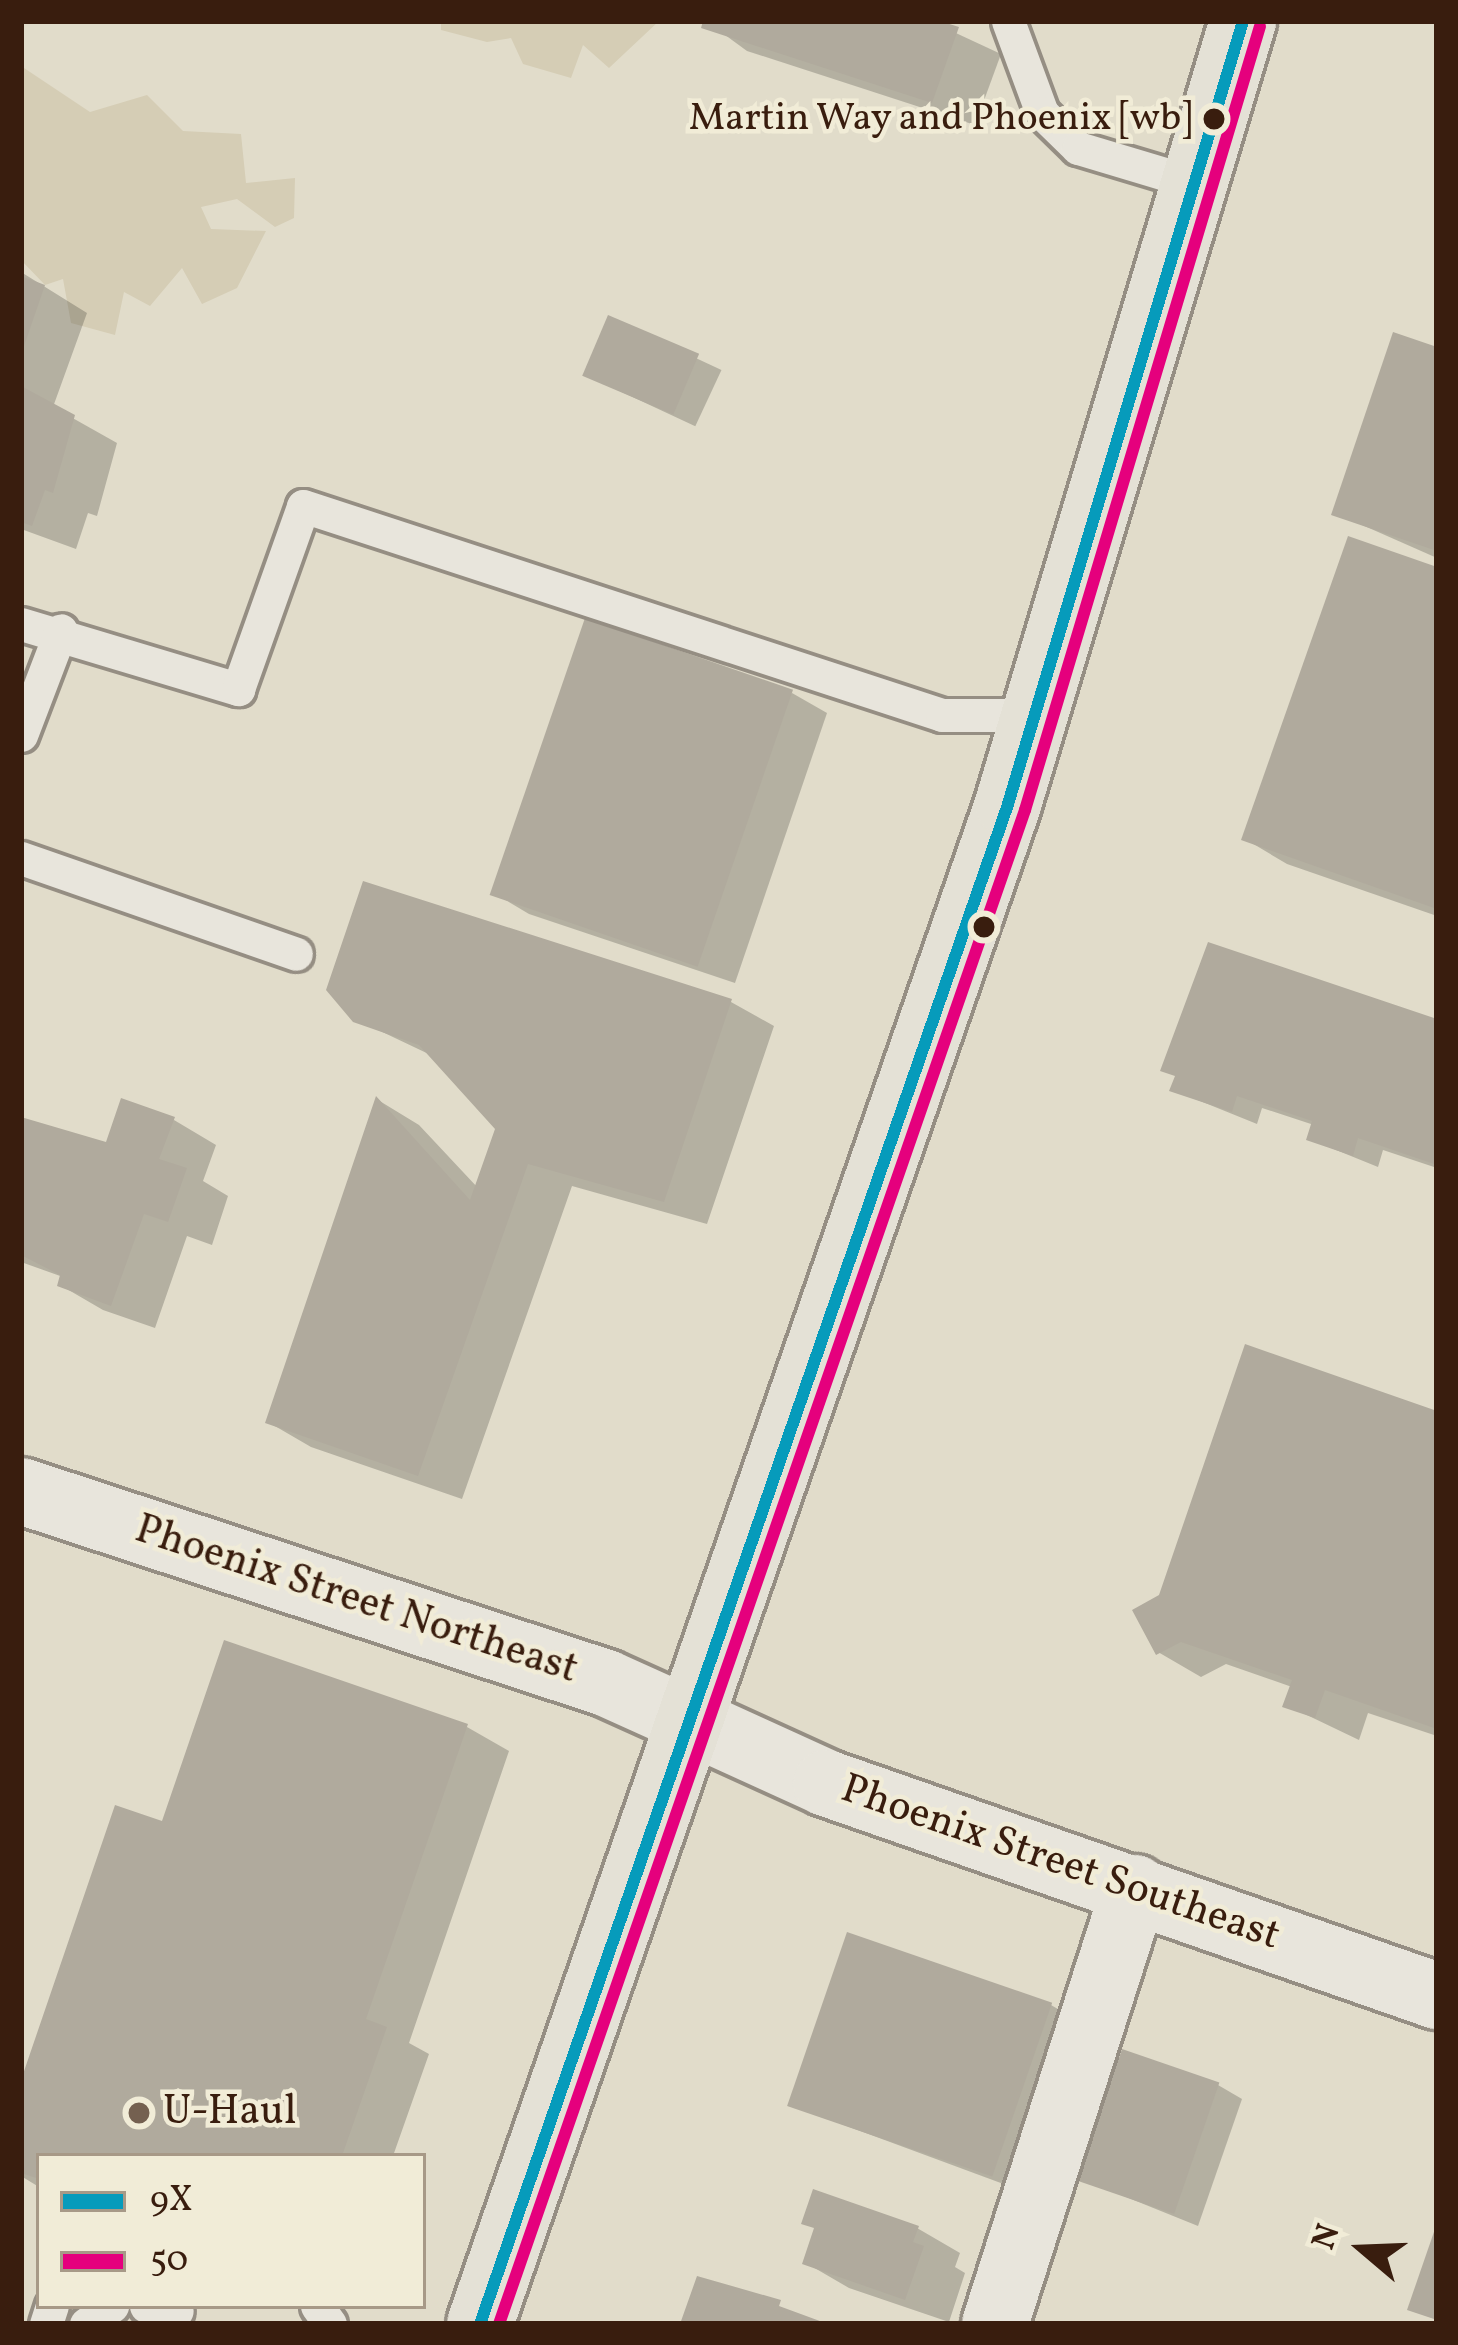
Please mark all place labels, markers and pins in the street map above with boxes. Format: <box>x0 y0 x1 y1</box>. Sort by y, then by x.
place label: Martin Way and Phoenix [wb] <box>686 96 1192 142</box>
marker: Martin Way and Phoenix [wb] <box>1203 108 1225 130</box>
unlabelled marker <box>973 916 995 938</box>
place label: U-Haul <box>163 2088 296 2138</box>
marker: U-Haul <box>126 2100 152 2126</box>

